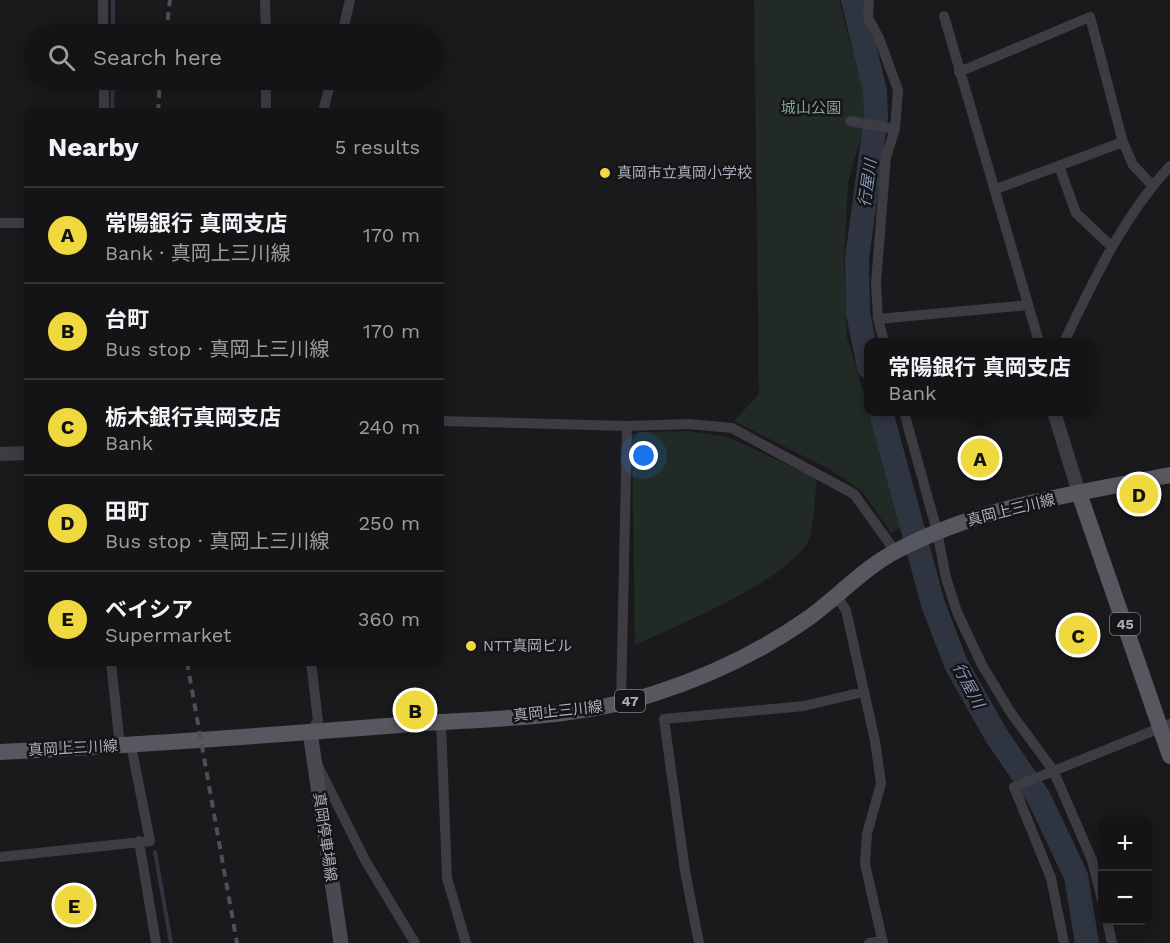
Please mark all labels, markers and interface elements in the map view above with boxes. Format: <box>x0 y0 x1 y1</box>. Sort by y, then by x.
search box <box>24 24 444 90</box>
icon: search <box>45 41 78 74</box>
text: Search here <box>93 45 222 70</box>
park label: 城山公園 <box>781 99 841 117</box>
text: Nearby <box>48 132 139 162</box>
text: 5 results <box>335 135 420 159</box>
water label: 行屋川 <box>855 156 881 208</box>
place label: 真岡市立真岡小学校 <box>617 164 752 182</box>
marker: 真岡市立真岡小学校 <box>598 166 612 180</box>
text: 常陽銀行 真岡支店 <box>105 211 287 236</box>
text: A <box>61 223 74 247</box>
text: 170 m <box>363 223 420 247</box>
text: Bank · 真岡上三川線 <box>105 241 291 265</box>
text: 台町 <box>105 307 149 332</box>
text: B <box>61 319 74 343</box>
text: 170 m <box>363 319 420 343</box>
text: Bus stop · 真岡上三川線 <box>105 337 329 361</box>
popup <box>864 338 1095 416</box>
text: 常陽銀行 真岡支店 <box>888 355 1071 380</box>
text: Bank <box>888 381 936 405</box>
text: 栃木銀行真岡支店 <box>105 405 281 430</box>
text: C <box>61 415 74 439</box>
text: 240 m <box>358 415 420 439</box>
text: Bank <box>105 431 153 455</box>
pin: A <box>960 436 1000 480</box>
your location <box>629 441 658 470</box>
pin: D <box>1120 472 1158 516</box>
street label: 真岡上三川線 <box>965 490 1057 530</box>
text: 田町 <box>105 499 149 524</box>
text: D <box>60 511 75 535</box>
text: 250 m <box>358 511 420 535</box>
text: Bus stop · 真岡上三川線 <box>105 529 329 553</box>
text: ベイシア <box>105 597 193 622</box>
text: E <box>61 607 74 631</box>
text: 360 m <box>358 607 420 631</box>
pin: C <box>1058 612 1098 658</box>
road number: 45 <box>1110 613 1140 635</box>
text: Supermarket <box>105 623 231 647</box>
place label: NTT真岡ビル <box>483 637 572 655</box>
marker: NTT真岡ビル <box>464 639 478 653</box>
water label: 行屋川 <box>949 660 989 713</box>
pin: B <box>396 688 434 732</box>
road number: 47 <box>615 690 645 712</box>
street label: 真岡上三川線 <box>512 697 604 725</box>
street label: 真岡上三川線 <box>28 737 118 759</box>
street label: 真岡停車場線 <box>310 791 340 883</box>
map controls <box>1098 817 1152 925</box>
button: + <box>1098 817 1152 871</box>
button: − <box>1098 871 1152 925</box>
pin: E <box>54 882 94 928</box>

